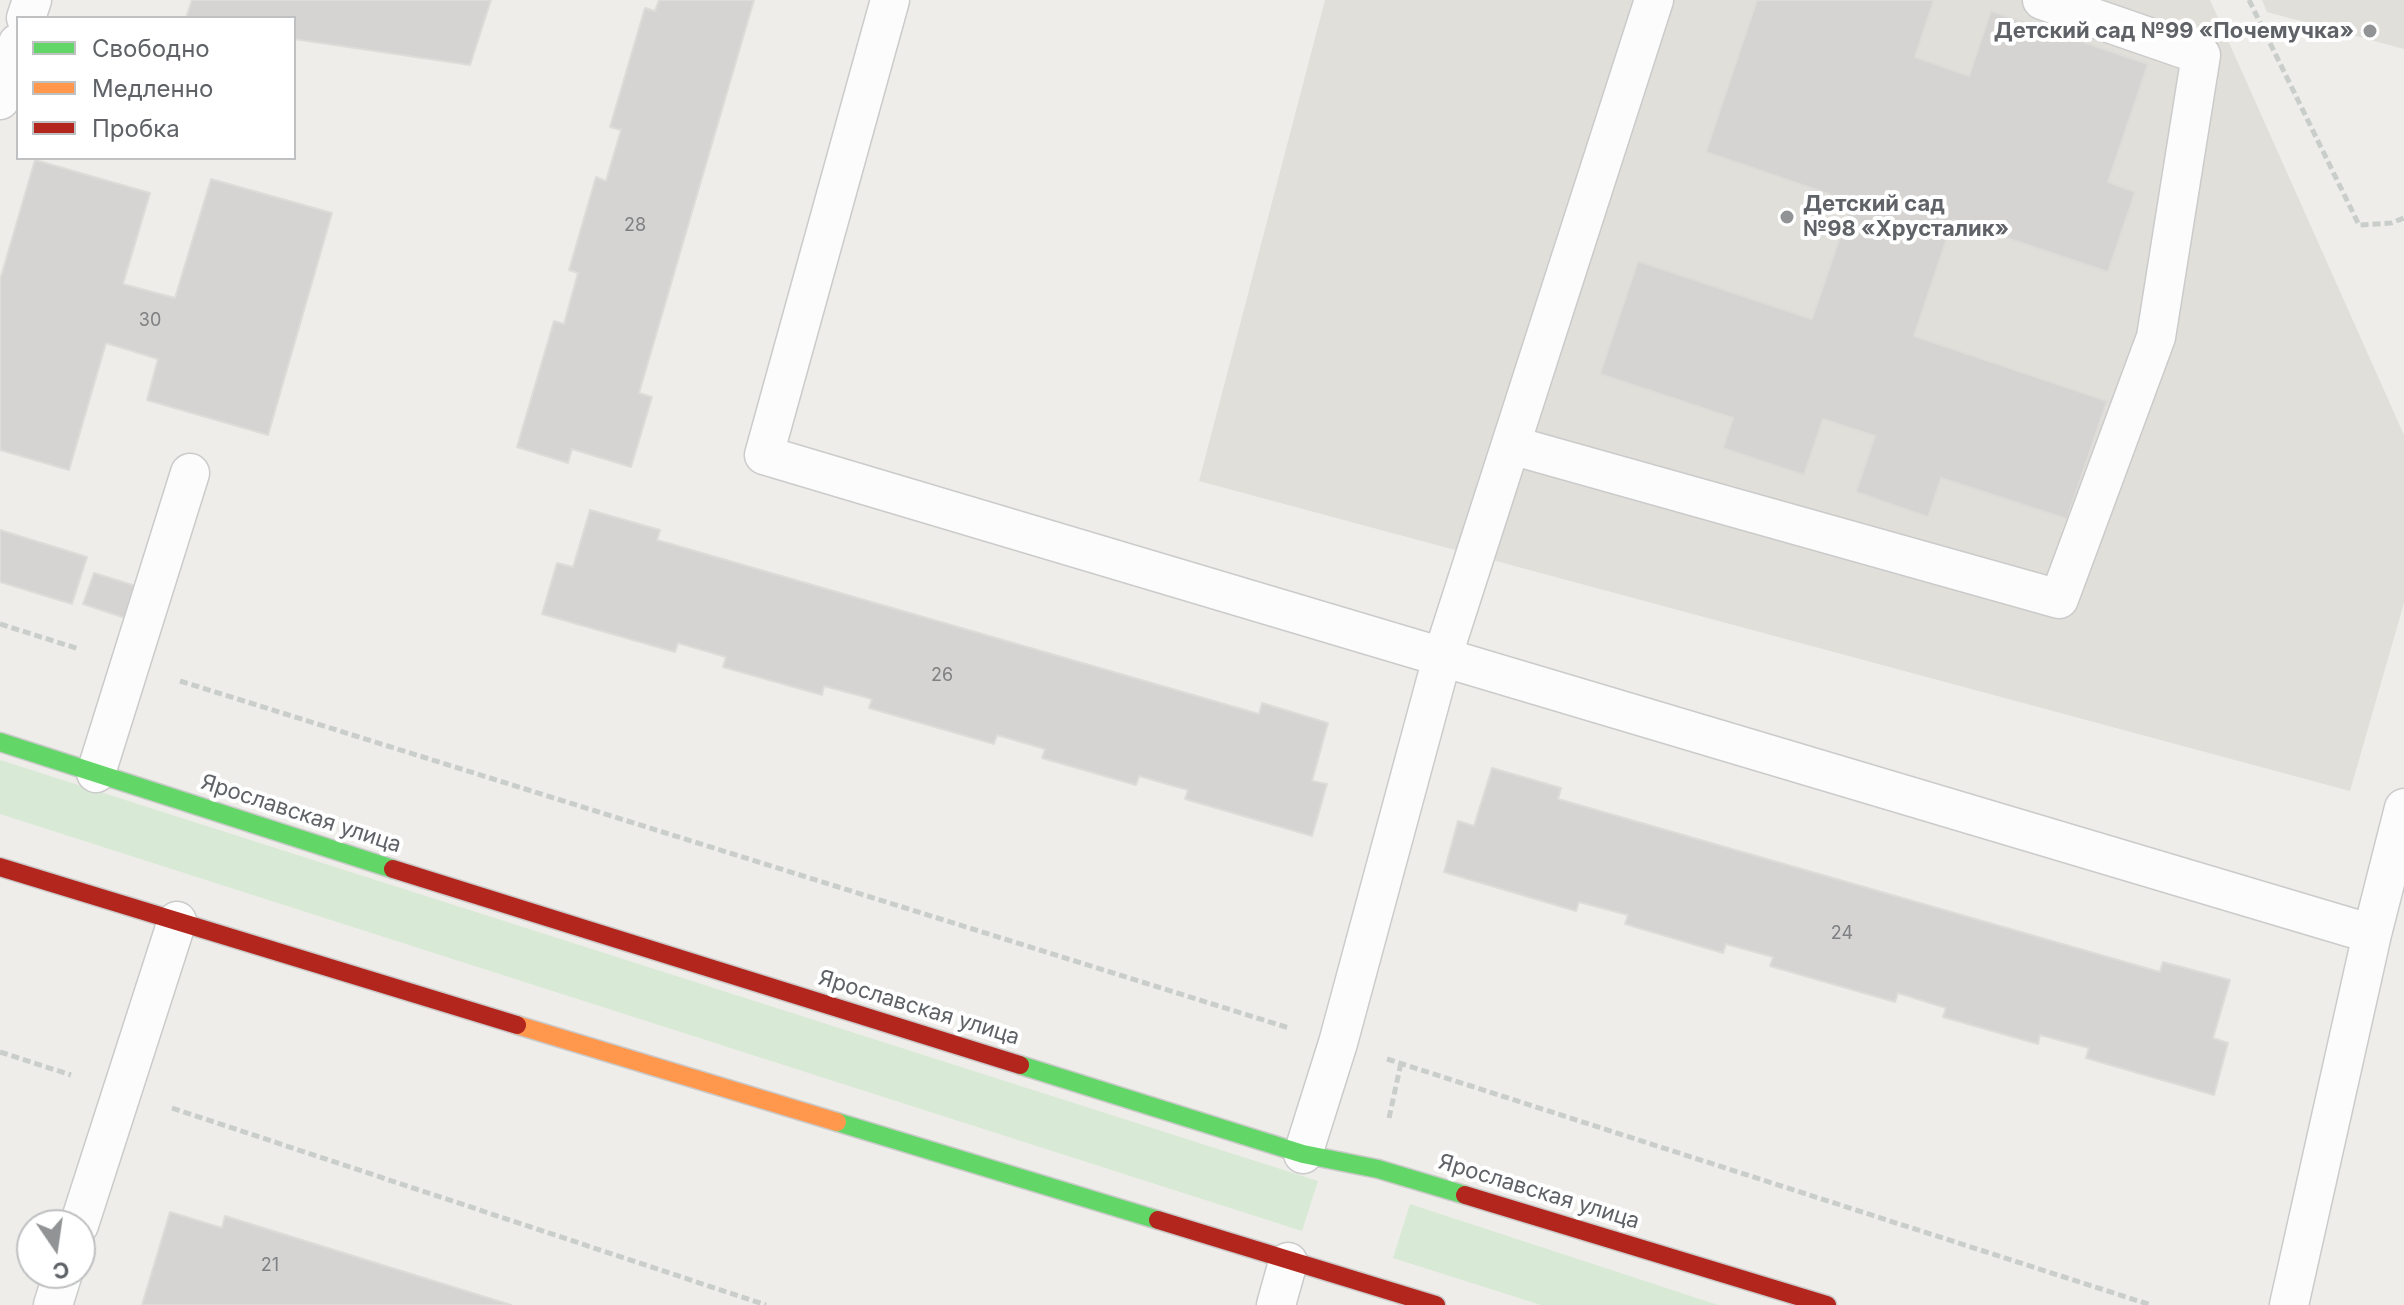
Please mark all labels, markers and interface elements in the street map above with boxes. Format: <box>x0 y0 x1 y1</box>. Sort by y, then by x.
legend <box>16 16 296 160</box>
place label: Детский сад №99 «Почемучка» <box>1994 18 2354 44</box>
marker: Детский сад №99 «Почемучка» <box>2361 22 2379 40</box>
text: Свободно <box>92 34 210 63</box>
text: Медленно <box>92 74 213 103</box>
text: Пробка <box>92 114 180 143</box>
place label: Детский сад №98 «Хрусталик» <box>1803 191 2009 242</box>
marker: Детский сад №98 «Хрусталик» <box>1778 208 1796 226</box>
house number: 28 <box>624 215 646 237</box>
house number: 30 <box>139 310 161 332</box>
house number: 26 <box>931 665 953 687</box>
street label: Ярославская улица <box>198 769 404 859</box>
house number: 24 <box>1831 923 1853 945</box>
street label: Ярославская улица <box>815 965 1023 1051</box>
street label: Ярославская улица <box>1435 1149 1643 1235</box>
north arrow <box>16 1209 96 1289</box>
house number: 21 <box>261 1255 279 1277</box>
text: С <box>50 1256 72 1285</box>

